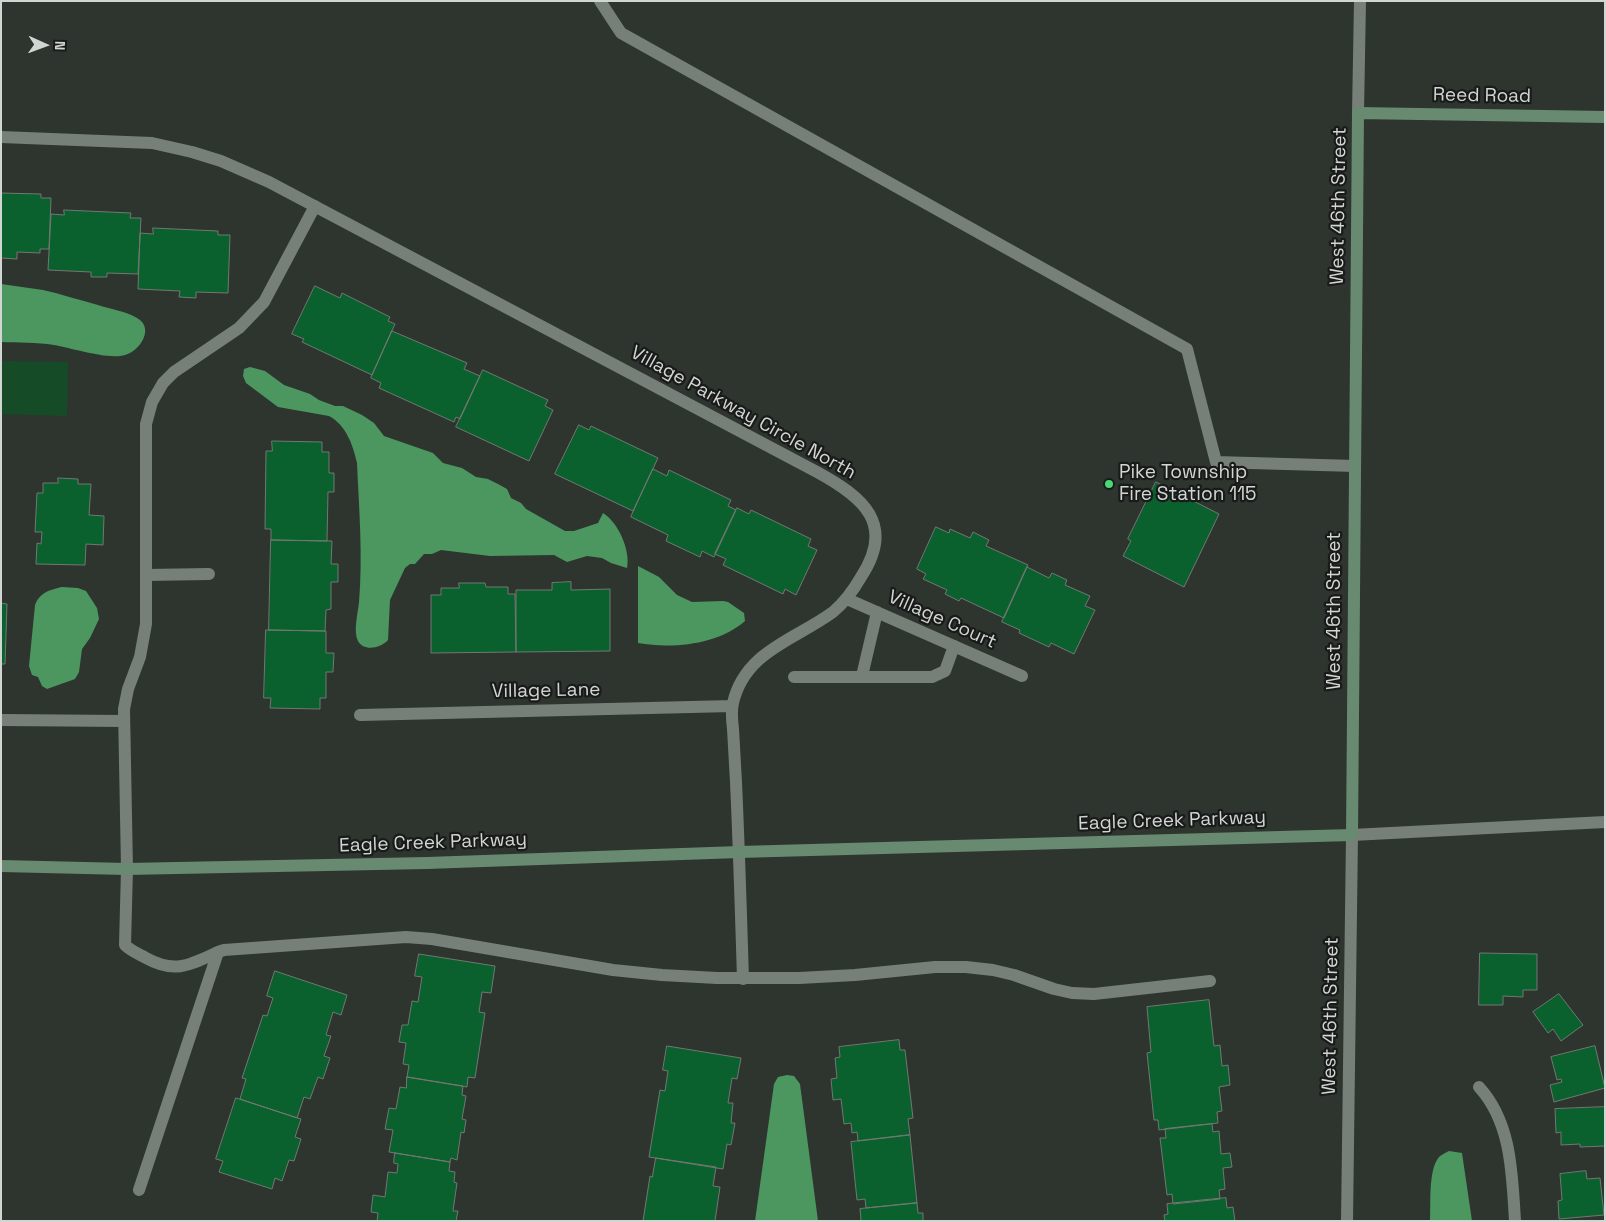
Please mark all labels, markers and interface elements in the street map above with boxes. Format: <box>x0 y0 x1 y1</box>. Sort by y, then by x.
north arrow <box>20 20 70 70</box>
text: N <box>51 41 69 51</box>
street label: Reed Road <box>1433 84 1531 108</box>
street label: West 46th Street <box>1326 127 1352 285</box>
street label: Village Parkway Circle North <box>626 341 860 485</box>
place label: Pike Township Fire Station 115 <box>1119 462 1256 506</box>
marker: Pike Township Fire Station 115 <box>1103 478 1115 490</box>
street label: West 46th Street <box>1324 532 1346 690</box>
street label: Village Court <box>884 586 1000 654</box>
street label: Village Lane <box>491 679 601 703</box>
street label: Eagle Creek Parkway <box>1078 806 1266 836</box>
street label: Eagle Creek Parkway <box>339 828 527 858</box>
street label: West 46th Street <box>1318 937 1344 1095</box>

